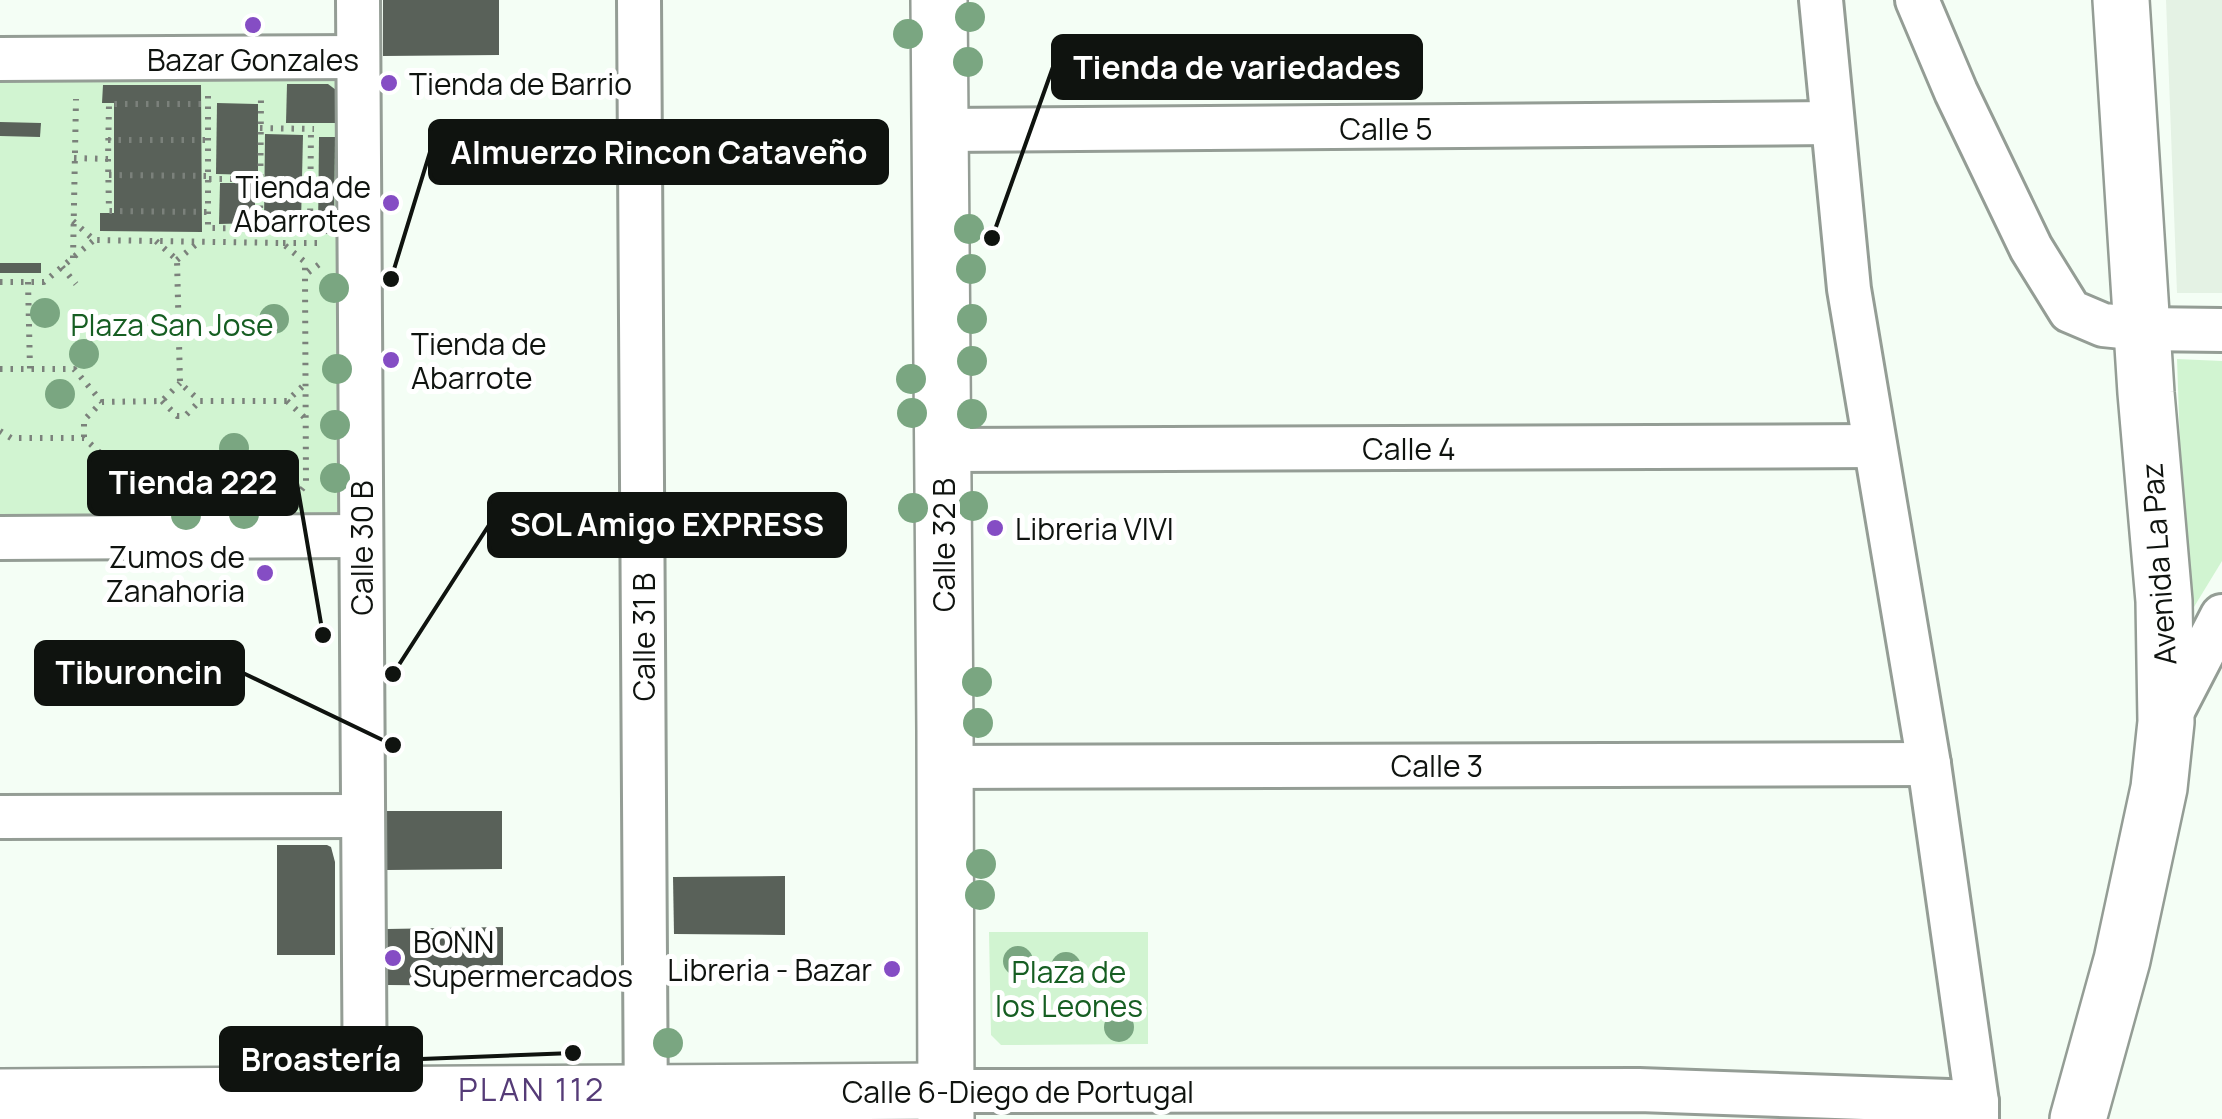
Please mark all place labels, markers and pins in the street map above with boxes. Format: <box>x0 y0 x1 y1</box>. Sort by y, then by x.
marker: Bazar Gonzales <box>242 14 264 36</box>
callout: Tienda de variedades <box>1053 36 1421 98</box>
place label: Bazar Gonzales <box>147 39 359 80</box>
place label: Tienda de Barrio <box>409 63 632 104</box>
marker: Tienda de Barrio <box>378 72 400 94</box>
callout: Almuerzo Rincon Cataveño <box>430 121 887 183</box>
place label: Tienda de Abarrotes <box>234 166 371 241</box>
marker: Tienda de Abarrotes <box>380 192 402 214</box>
place label: Tienda de Abarrote <box>411 323 546 398</box>
marker: Tienda de Abarrote <box>380 349 402 371</box>
callout: Tienda 222 <box>89 452 297 514</box>
callout: SOL Amigo EXPRESS <box>489 494 845 556</box>
place label: Libreria VIVI <box>1015 508 1174 549</box>
marker: Libreria VIVI <box>984 517 1006 539</box>
place label: Zumos de Zanahoria <box>105 536 245 611</box>
marker: Zumos de Zanahoria <box>254 562 276 584</box>
callout: Tiburoncin <box>36 642 243 704</box>
place label: BONN Supermercados <box>413 921 633 996</box>
marker: BONN Supermercados <box>382 947 404 969</box>
place label: Libreria - Bazar <box>667 949 872 990</box>
marker: Libreria - Bazar <box>881 958 903 980</box>
callout: Broastería <box>221 1028 421 1090</box>

